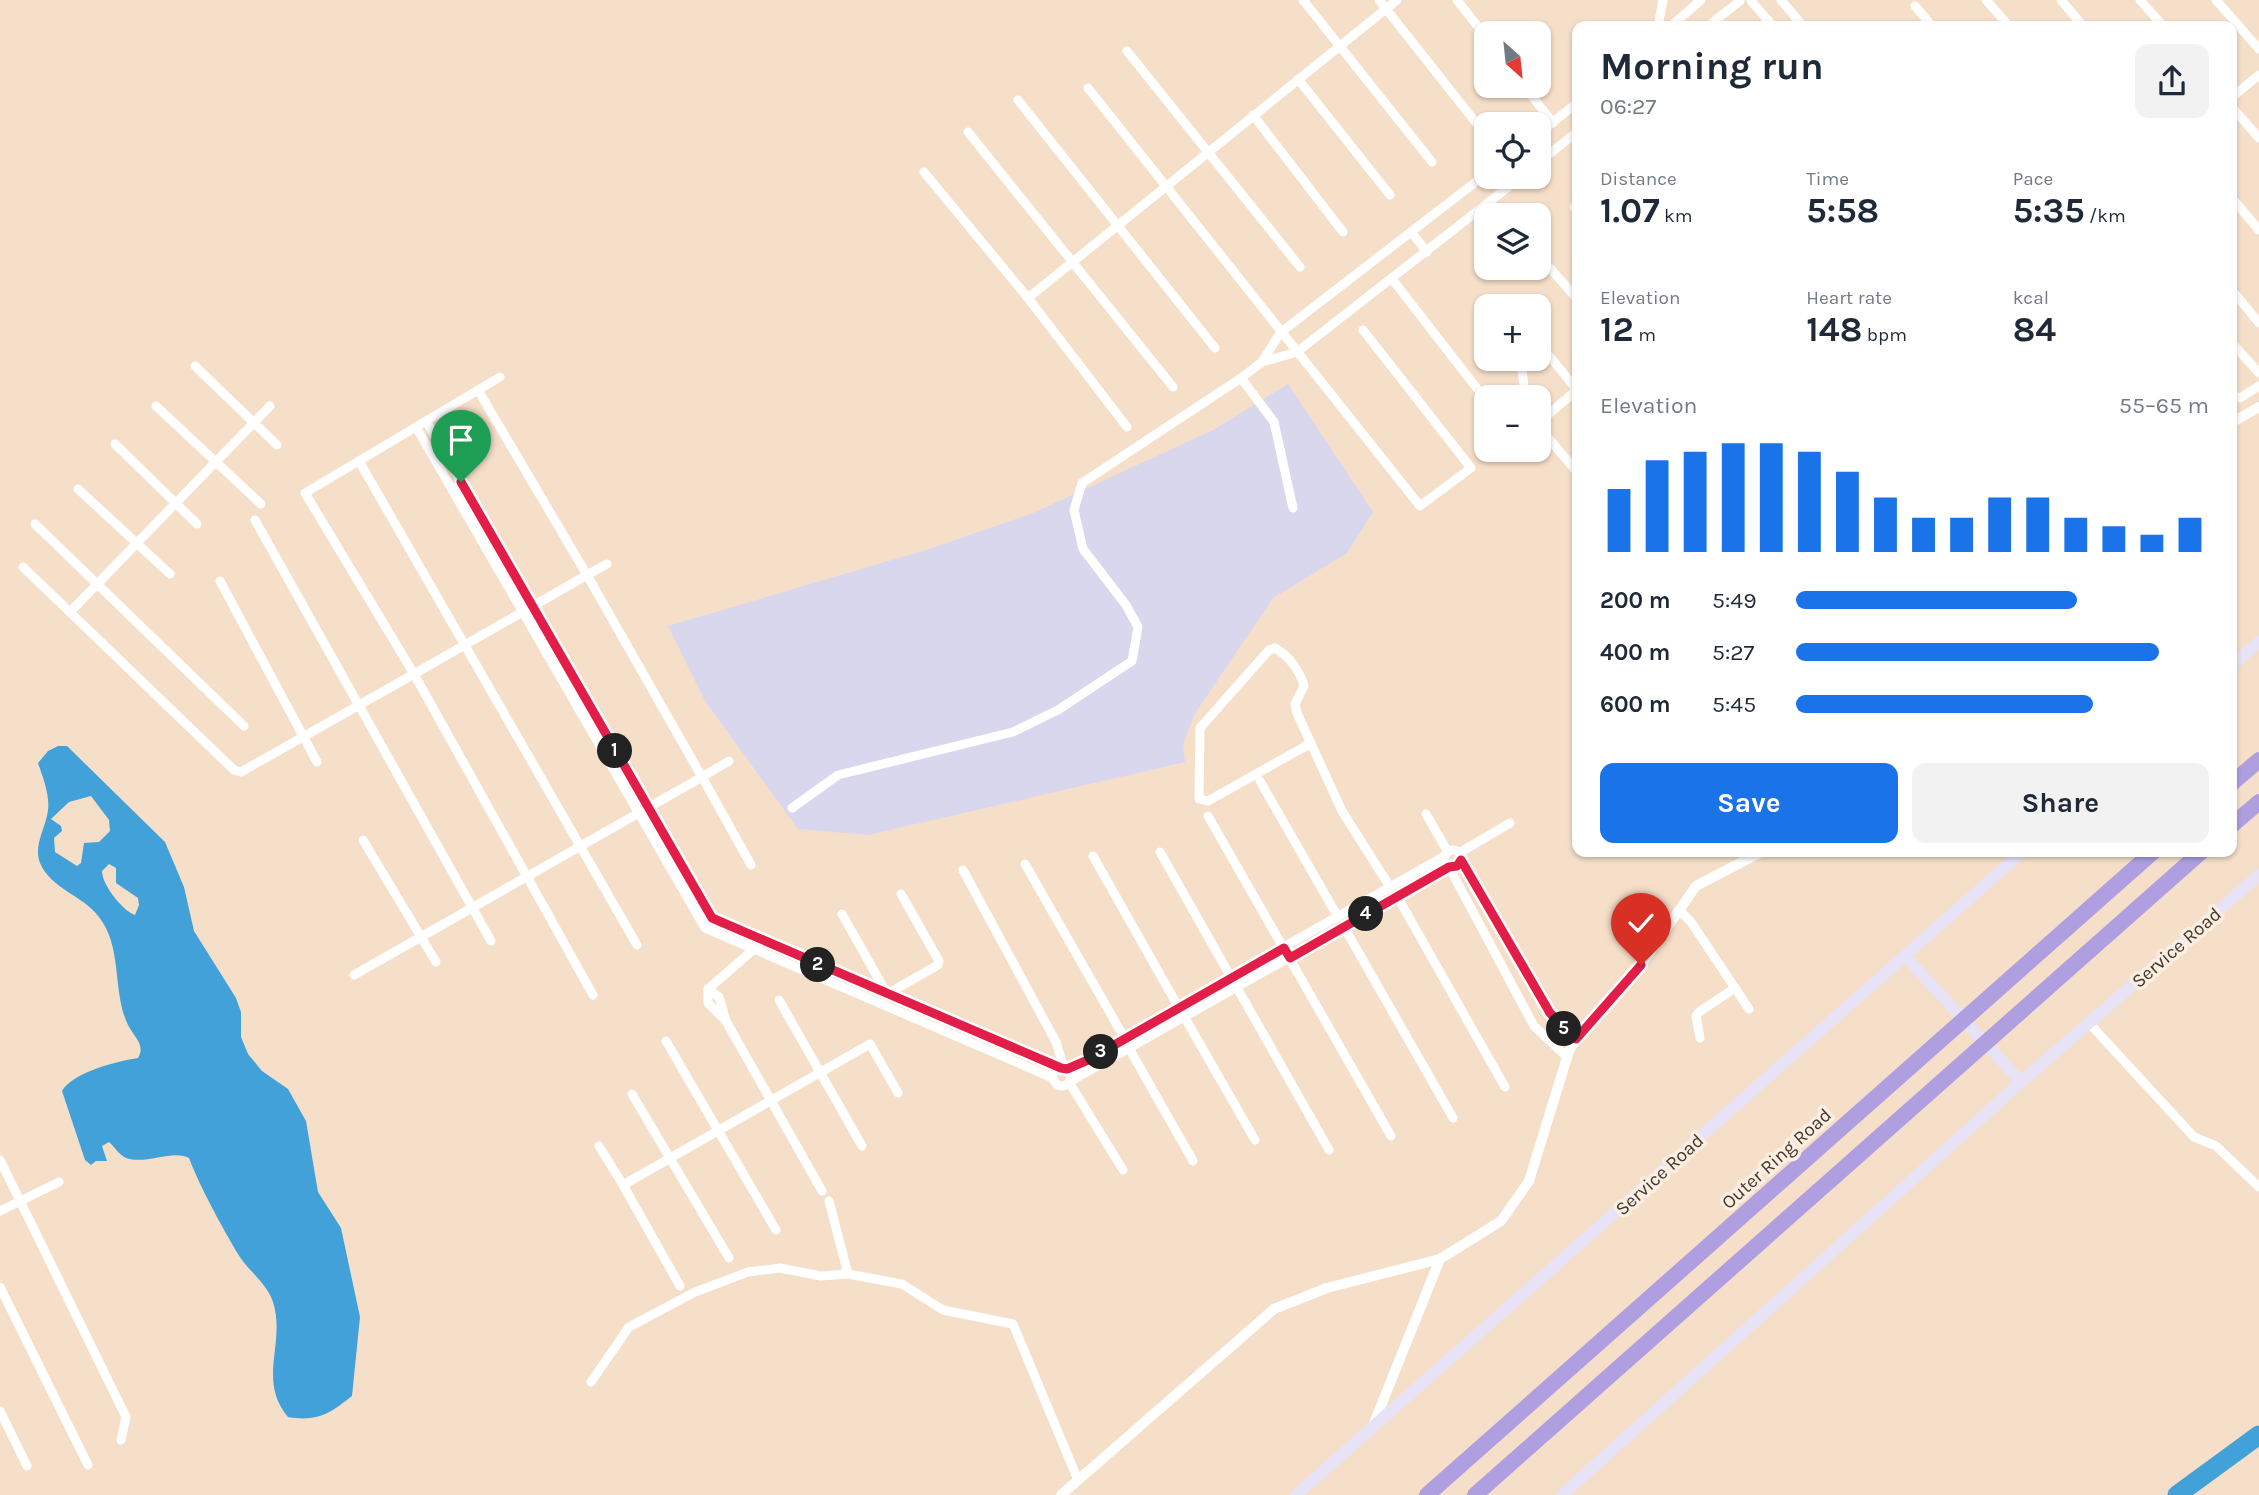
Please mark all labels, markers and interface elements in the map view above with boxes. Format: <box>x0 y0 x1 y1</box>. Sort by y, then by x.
north arrow <box>1474 21 1550 98</box>
map controls <box>1474 21 1551 462</box>
text: Morning run <box>1600 44 1824 89</box>
button: share <box>2135 44 2209 118</box>
text: 06:27 <box>1600 93 1656 120</box>
button: locate <box>1474 112 1551 189</box>
text: Distance <box>1600 168 1677 190</box>
text: Time <box>1806 168 1849 190</box>
text: Pace <box>2013 168 2053 190</box>
text: 1.07 <box>1600 190 1660 231</box>
text: 5:58 <box>1806 190 1879 231</box>
text: 5:35 <box>2013 190 2085 231</box>
button: layers <box>1474 203 1551 280</box>
text: km <box>1660 205 1693 227</box>
text: /km <box>2085 205 2126 227</box>
text: Elevation <box>1600 287 1680 309</box>
text: Heart rate <box>1806 287 1892 309</box>
text: kcal <box>2013 287 2049 309</box>
button: + <box>1474 294 1551 371</box>
text: 12 <box>1600 309 1634 350</box>
text: 148 <box>1806 309 1862 350</box>
text: 84 <box>2013 309 2056 350</box>
text: m <box>1634 324 1656 346</box>
text: bpm <box>1862 324 1907 346</box>
button: − <box>1474 385 1551 462</box>
text: Elevation <box>1600 392 1697 419</box>
text: 55–65 m <box>2119 392 2209 419</box>
pin <box>431 410 491 482</box>
icon: arrive <box>442 421 480 459</box>
text: 200 m <box>1600 587 1671 614</box>
text: 5:49 <box>1712 587 1756 614</box>
text: 400 m <box>1600 639 1670 666</box>
text: 5:27 <box>1712 639 1754 666</box>
text: 600 m <box>1600 691 1671 718</box>
text: 5:45 <box>1712 691 1756 718</box>
pin: 1 <box>598 734 632 768</box>
text: 1 <box>611 739 618 761</box>
button: Save <box>1600 763 1898 843</box>
button: Share <box>1912 763 2209 843</box>
pin <box>1611 893 1671 965</box>
pin: 4 <box>1348 897 1384 932</box>
text: 4 <box>1360 902 1371 924</box>
street label: Service Road <box>2127 903 2226 993</box>
icon: check <box>1622 904 1660 942</box>
pin: 2 <box>800 948 836 982</box>
text: 2 <box>812 953 823 975</box>
pin: 5 <box>1546 1012 1582 1046</box>
text: 5 <box>1558 1017 1569 1039</box>
pin: 3 <box>1084 1034 1118 1070</box>
text: 3 <box>1095 1040 1106 1062</box>
street label: Outer Ring Road <box>1717 1104 1836 1214</box>
street label: Service Road <box>1611 1129 1708 1220</box>

